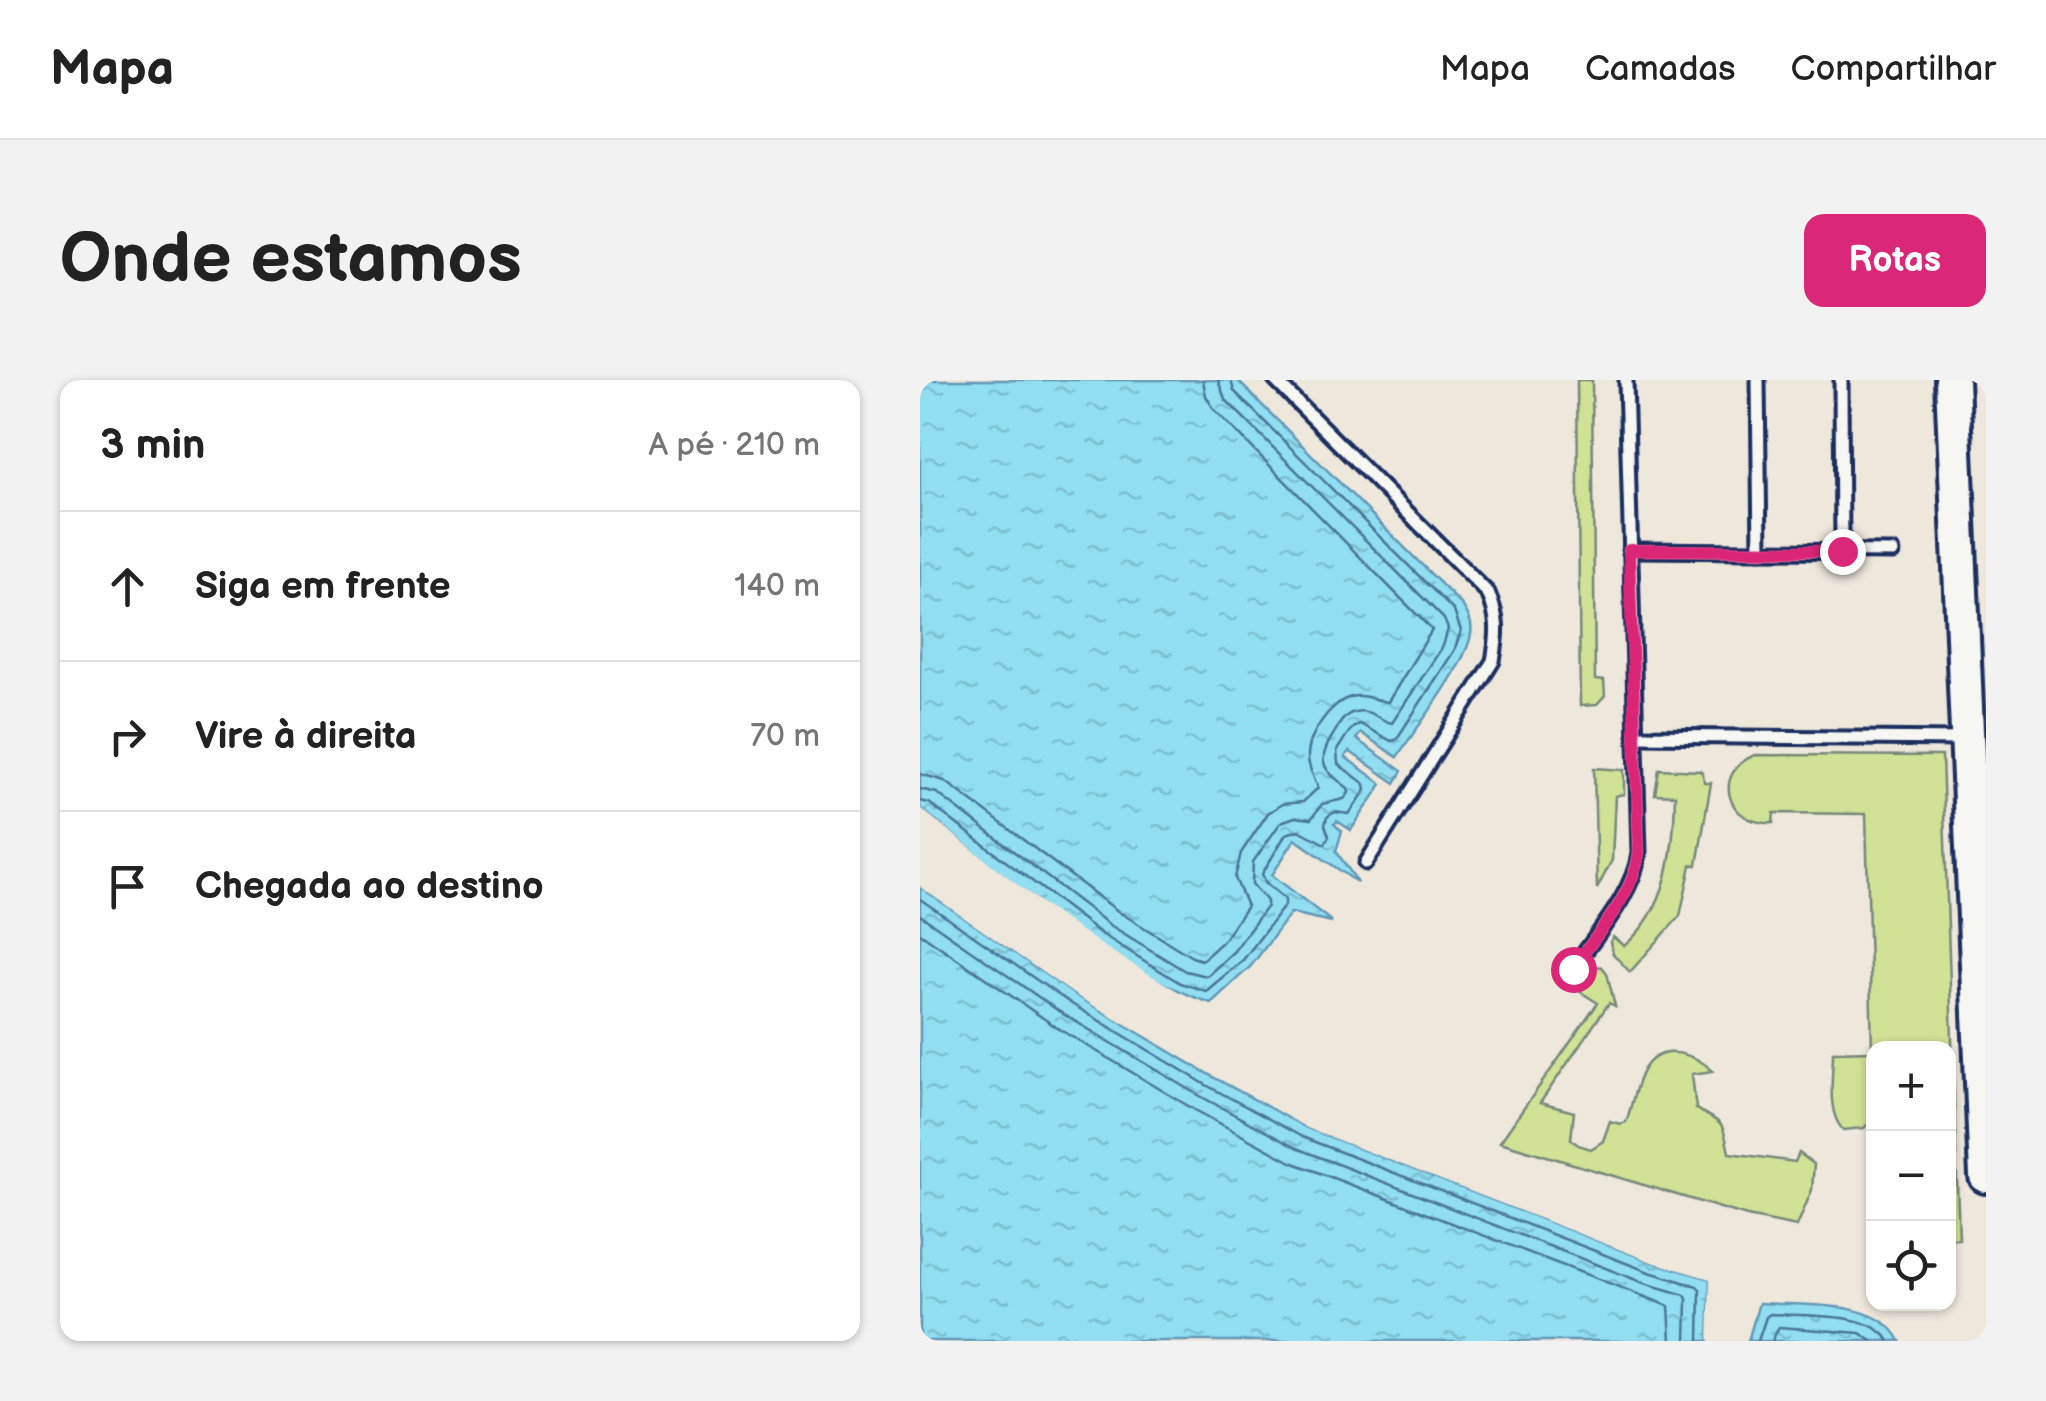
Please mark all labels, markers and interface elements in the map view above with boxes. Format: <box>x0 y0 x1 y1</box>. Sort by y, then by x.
text: Mapa <box>50 41 174 98</box>
text: Mapa <box>1440 48 1530 91</box>
text: Camadas <box>1585 48 1736 91</box>
text: Compartilhar <box>1791 48 1996 91</box>
button: Rotas <box>1804 214 1986 307</box>
text: Onde estamos <box>60 218 522 302</box>
text: 3 min <box>100 420 205 471</box>
text: A pé · 210 m <box>648 426 820 465</box>
route end <box>1820 529 1866 575</box>
icon: ahead <box>100 559 155 614</box>
text: Siga em frente <box>195 564 451 609</box>
text: 140 m <box>734 567 820 606</box>
icon: right <box>100 709 155 764</box>
text: Vire à direita <box>195 714 417 759</box>
text: 70 m <box>750 717 820 756</box>
icon: arrive <box>100 859 155 914</box>
text: Chegada ao destino <box>195 864 544 909</box>
route start <box>1551 947 1597 993</box>
map controls <box>1866 1041 1956 1311</box>
button: + <box>1866 1041 1956 1131</box>
button: − <box>1866 1131 1956 1221</box>
button: locate <box>1866 1221 1956 1311</box>

